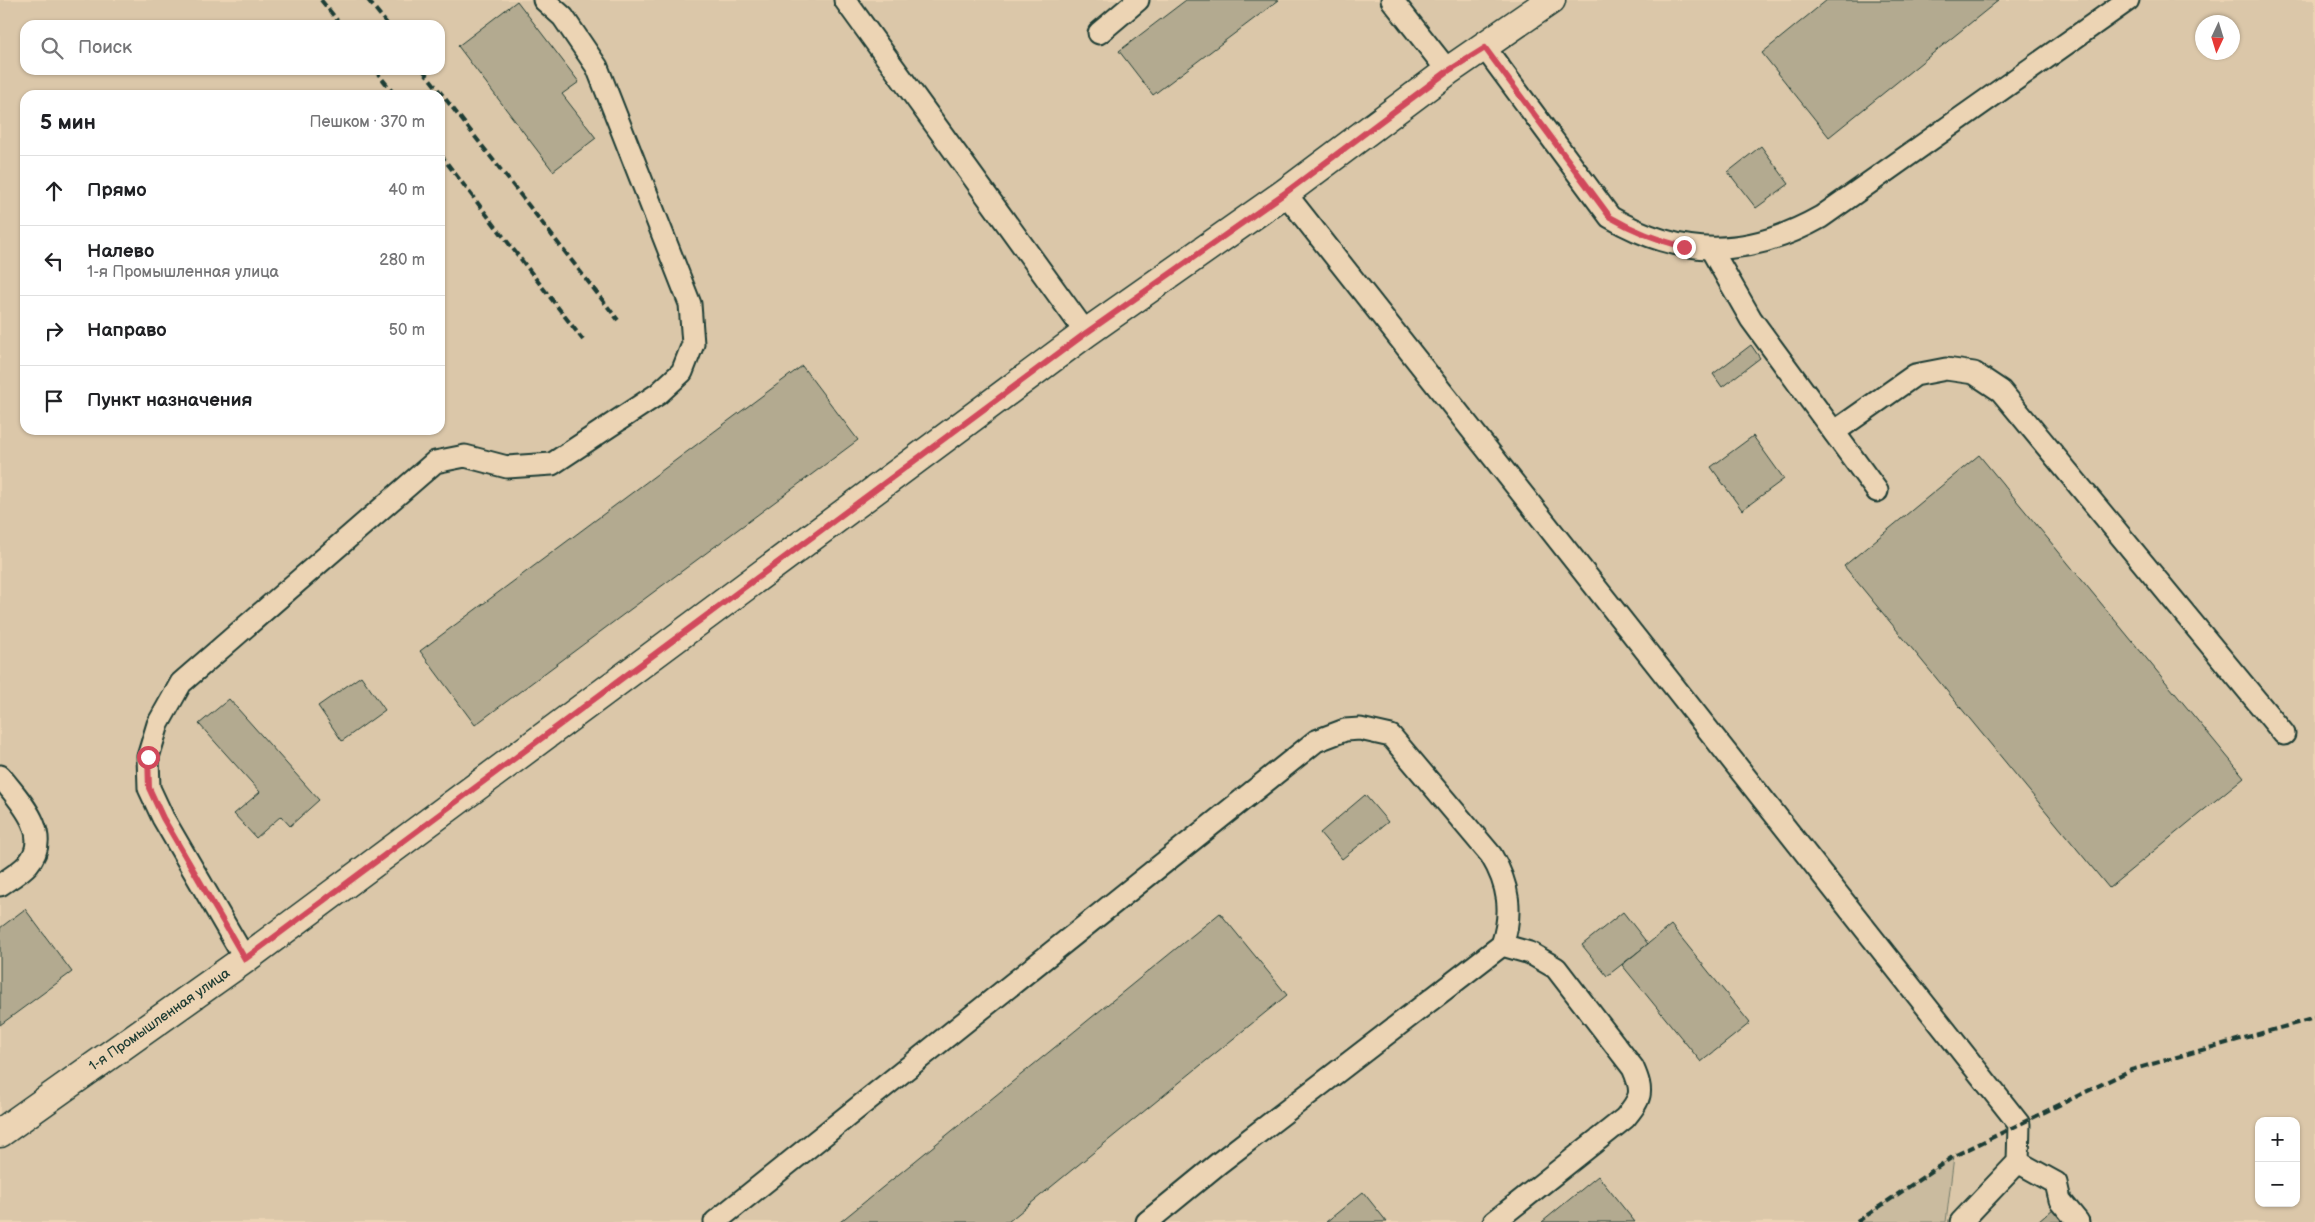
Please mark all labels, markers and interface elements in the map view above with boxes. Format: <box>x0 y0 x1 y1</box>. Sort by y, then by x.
north arrow <box>2195 15 2240 60</box>
search box <box>20 20 445 75</box>
icon: search <box>38 34 66 62</box>
text: Поиск <box>78 36 132 59</box>
text: 5 мин <box>40 110 96 135</box>
text: Пешком · 370 m <box>310 113 425 132</box>
icon: ahead <box>40 177 68 205</box>
text: Прямо <box>87 179 147 202</box>
text: 40 m <box>388 181 425 200</box>
route end <box>1673 236 1696 259</box>
text: Налево <box>87 240 154 263</box>
icon: left <box>40 247 68 275</box>
text: 280 m <box>379 251 425 270</box>
text: 1-я Промышленная улица <box>87 263 279 282</box>
icon: right <box>40 317 68 345</box>
text: Направо <box>87 319 167 342</box>
text: 50 m <box>389 321 425 340</box>
icon: arrive <box>40 387 68 415</box>
text: Пункт назначения <box>87 389 252 412</box>
route start <box>137 746 160 769</box>
street label: 1-я Промышленная улица <box>86 964 234 1075</box>
map controls <box>2255 1117 2300 1207</box>
button: + <box>2255 1117 2300 1162</box>
button: − <box>2255 1162 2300 1207</box>

